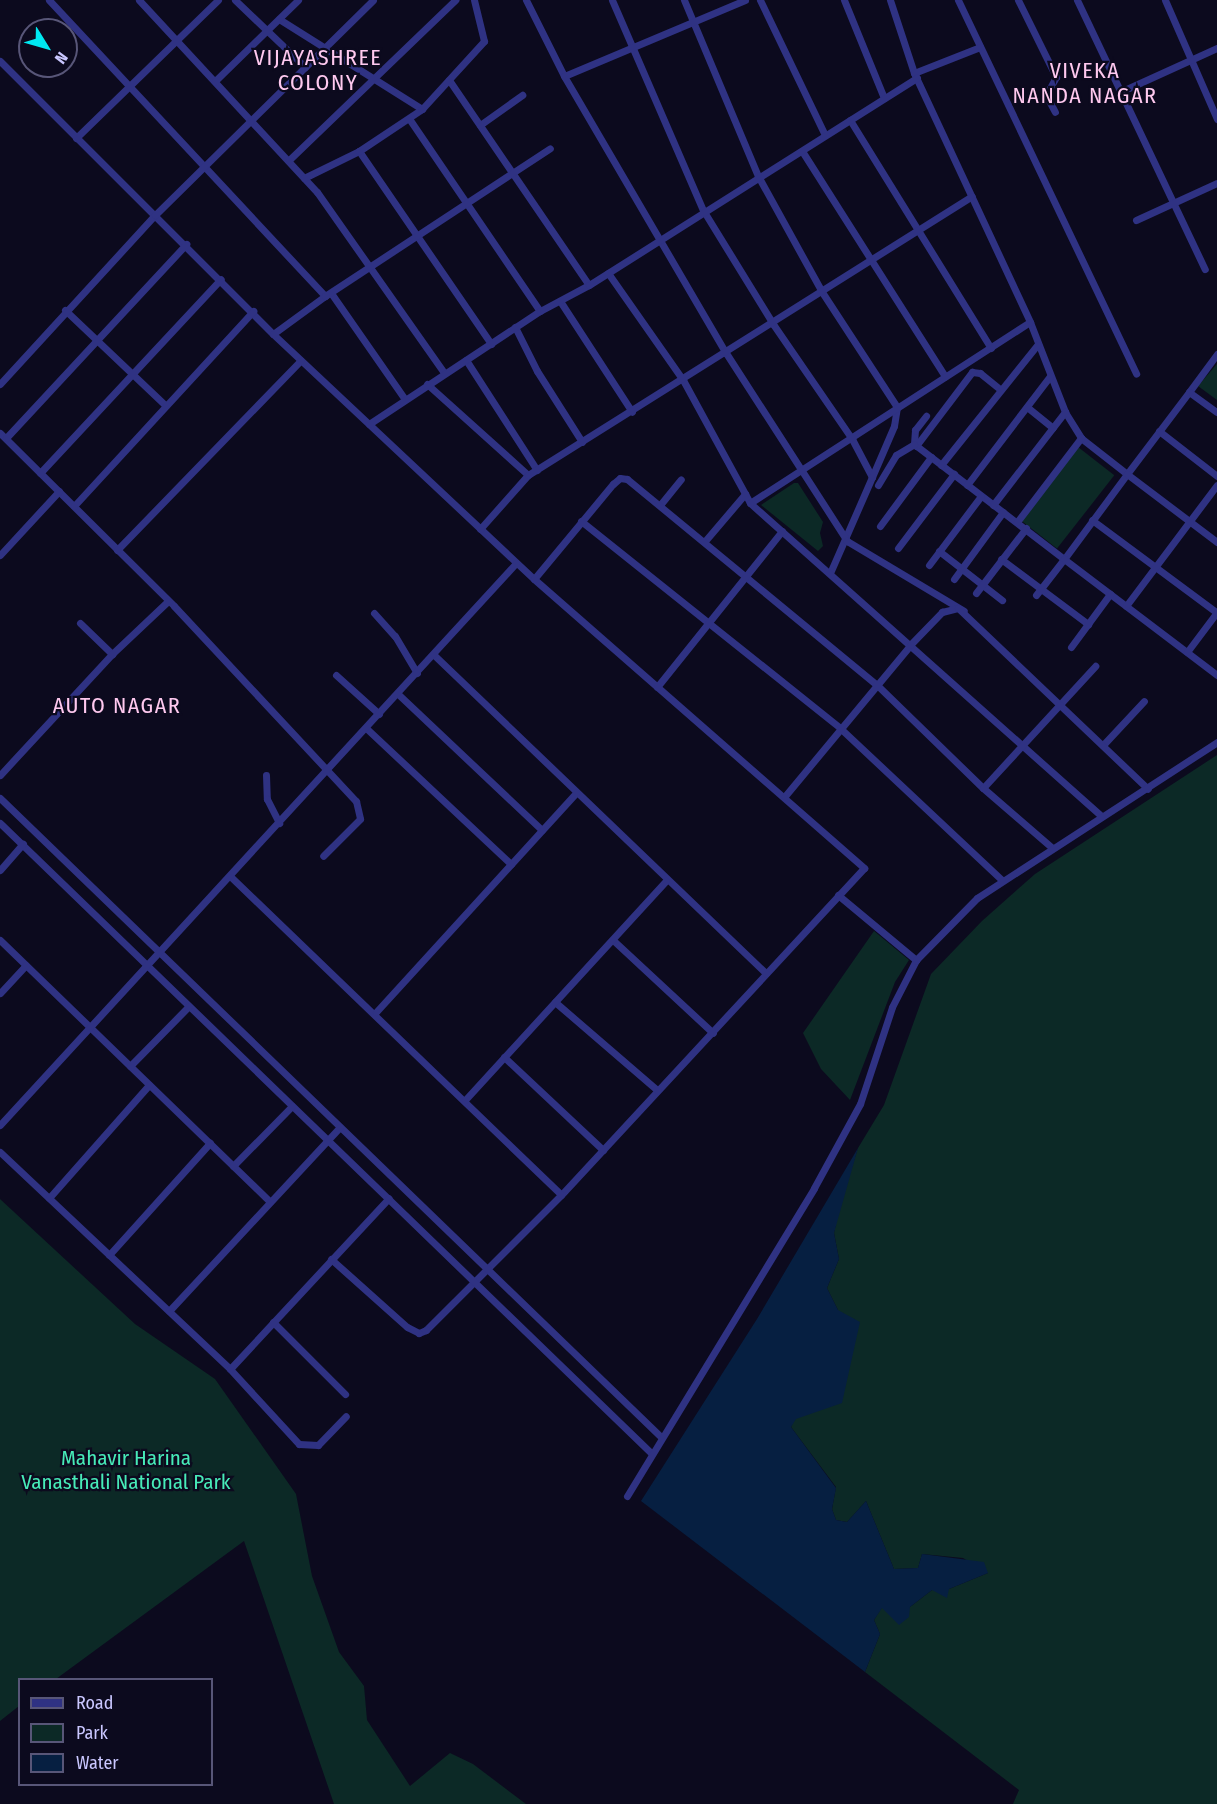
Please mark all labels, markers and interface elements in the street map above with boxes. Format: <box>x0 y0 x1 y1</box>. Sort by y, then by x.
north arrow <box>18 18 78 78</box>
district label: VIJAYASHREE COLONY <box>254 44 382 96</box>
text: N <box>51 48 72 67</box>
district label: VIVEKA NANDA NAGAR <box>1013 57 1157 108</box>
district label: AUTO NAGAR <box>53 693 181 719</box>
park label: Mahavir Harina Vanasthali National Park <box>21 1445 231 1495</box>
legend <box>18 1678 213 1786</box>
text: Road <box>76 1692 113 1714</box>
text: Park <box>76 1722 108 1744</box>
text: Water <box>76 1752 119 1774</box>

